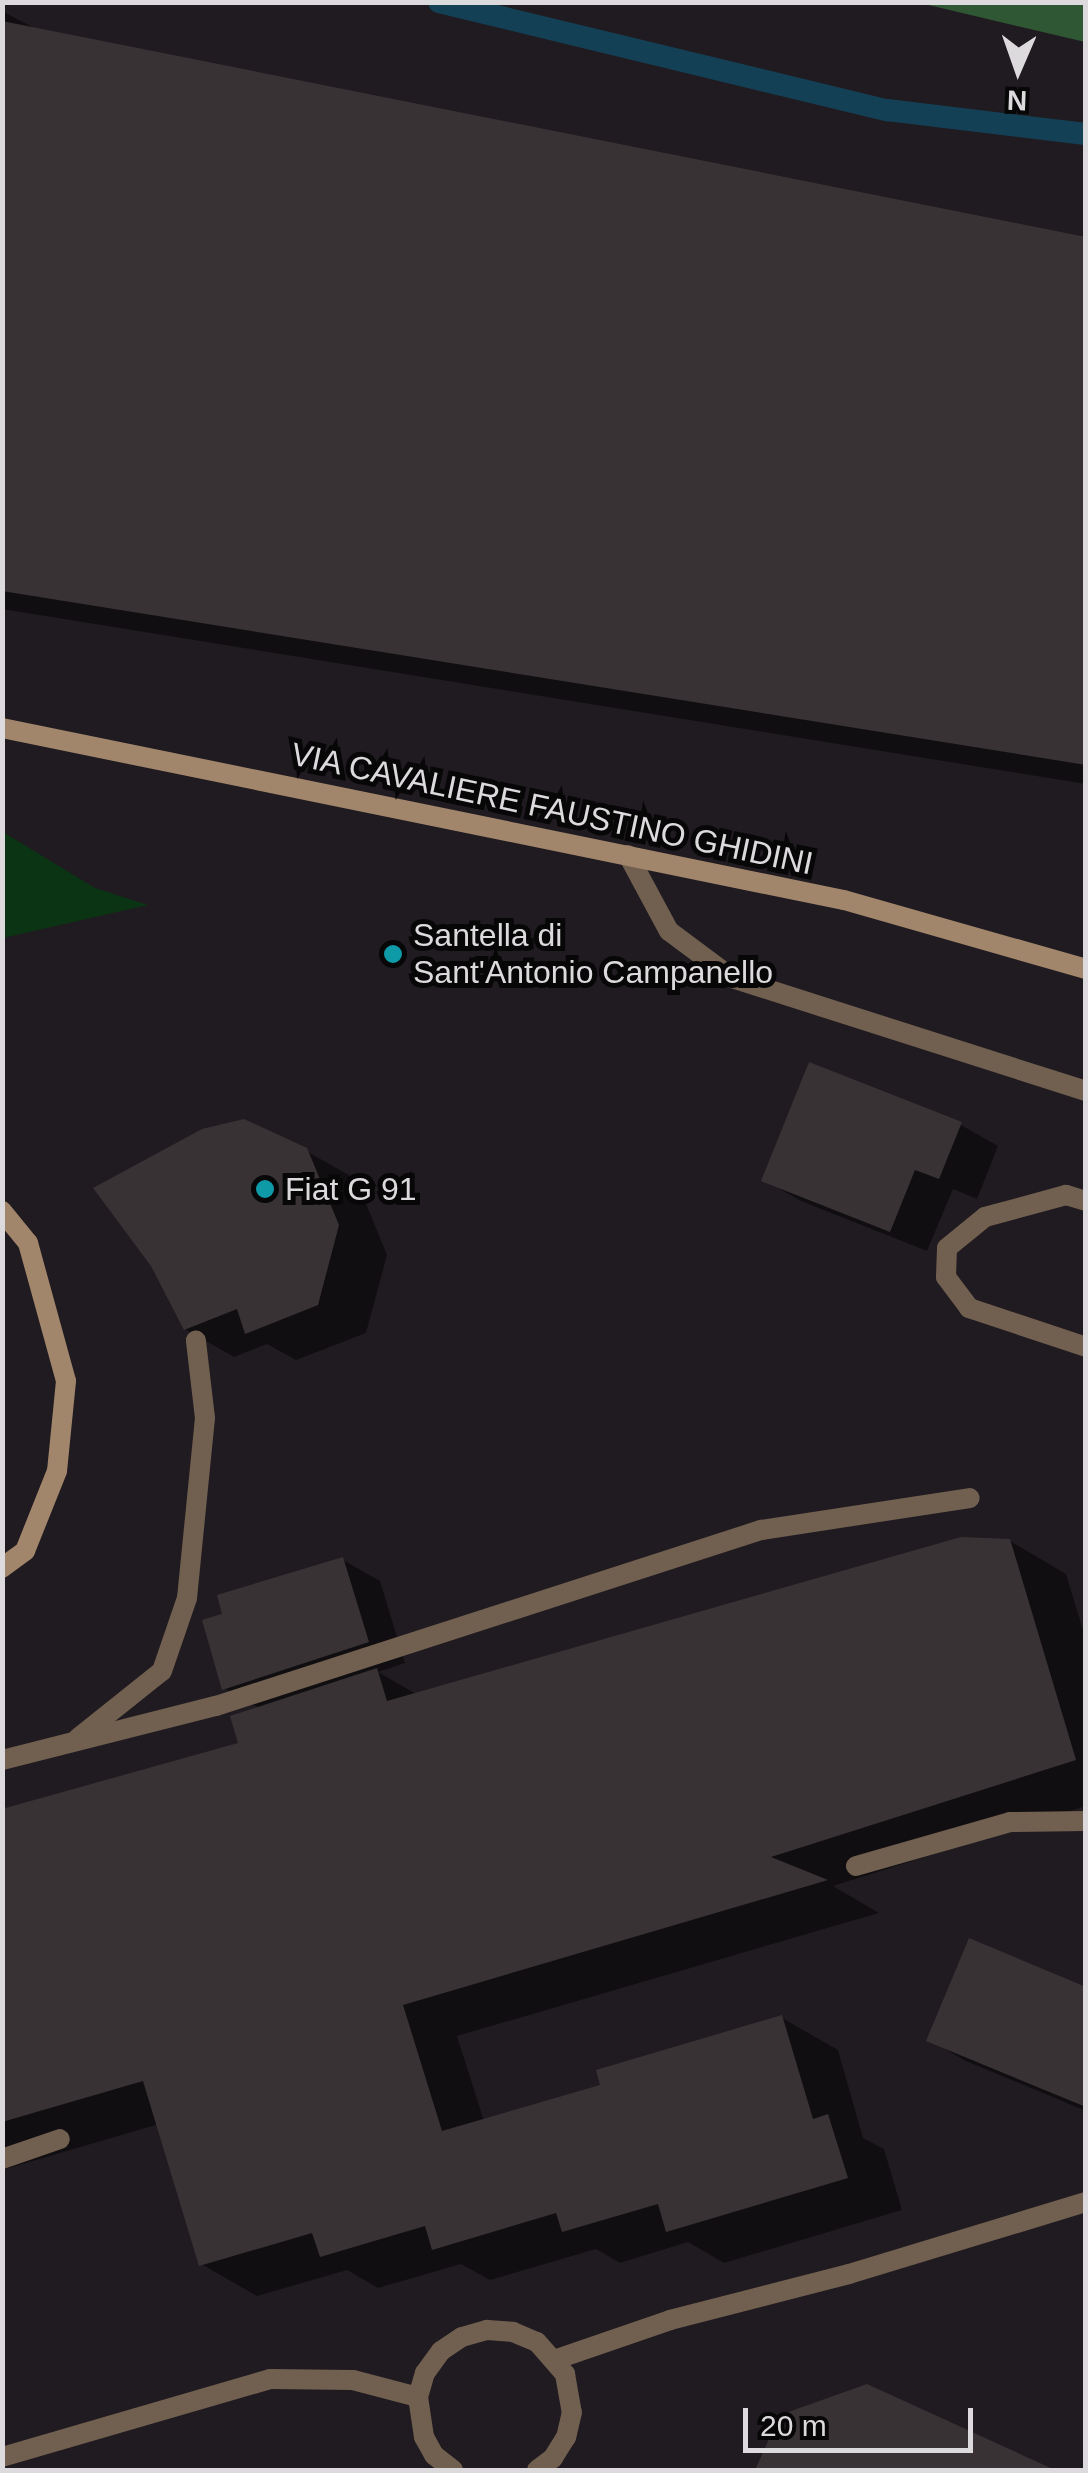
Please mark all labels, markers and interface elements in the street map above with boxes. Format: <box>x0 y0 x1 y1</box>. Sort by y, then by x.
north arrow <box>968 20 1068 120</box>
text: N <box>1006 85 1028 116</box>
street label: VIA CAVALIERE FAUSTINO GHIDINI <box>287 735 817 883</box>
place label: Santella di Sant'Antonio Campanello <box>413 917 773 992</box>
marker: Santella di Sant'Antonio Campanello <box>382 943 404 965</box>
place label: Fiat G 91 <box>285 1170 417 1208</box>
marker: Fiat G 91 <box>254 1178 276 1200</box>
scale bar <box>748 2388 978 2450</box>
text: 20 m <box>760 2409 827 2442</box>

